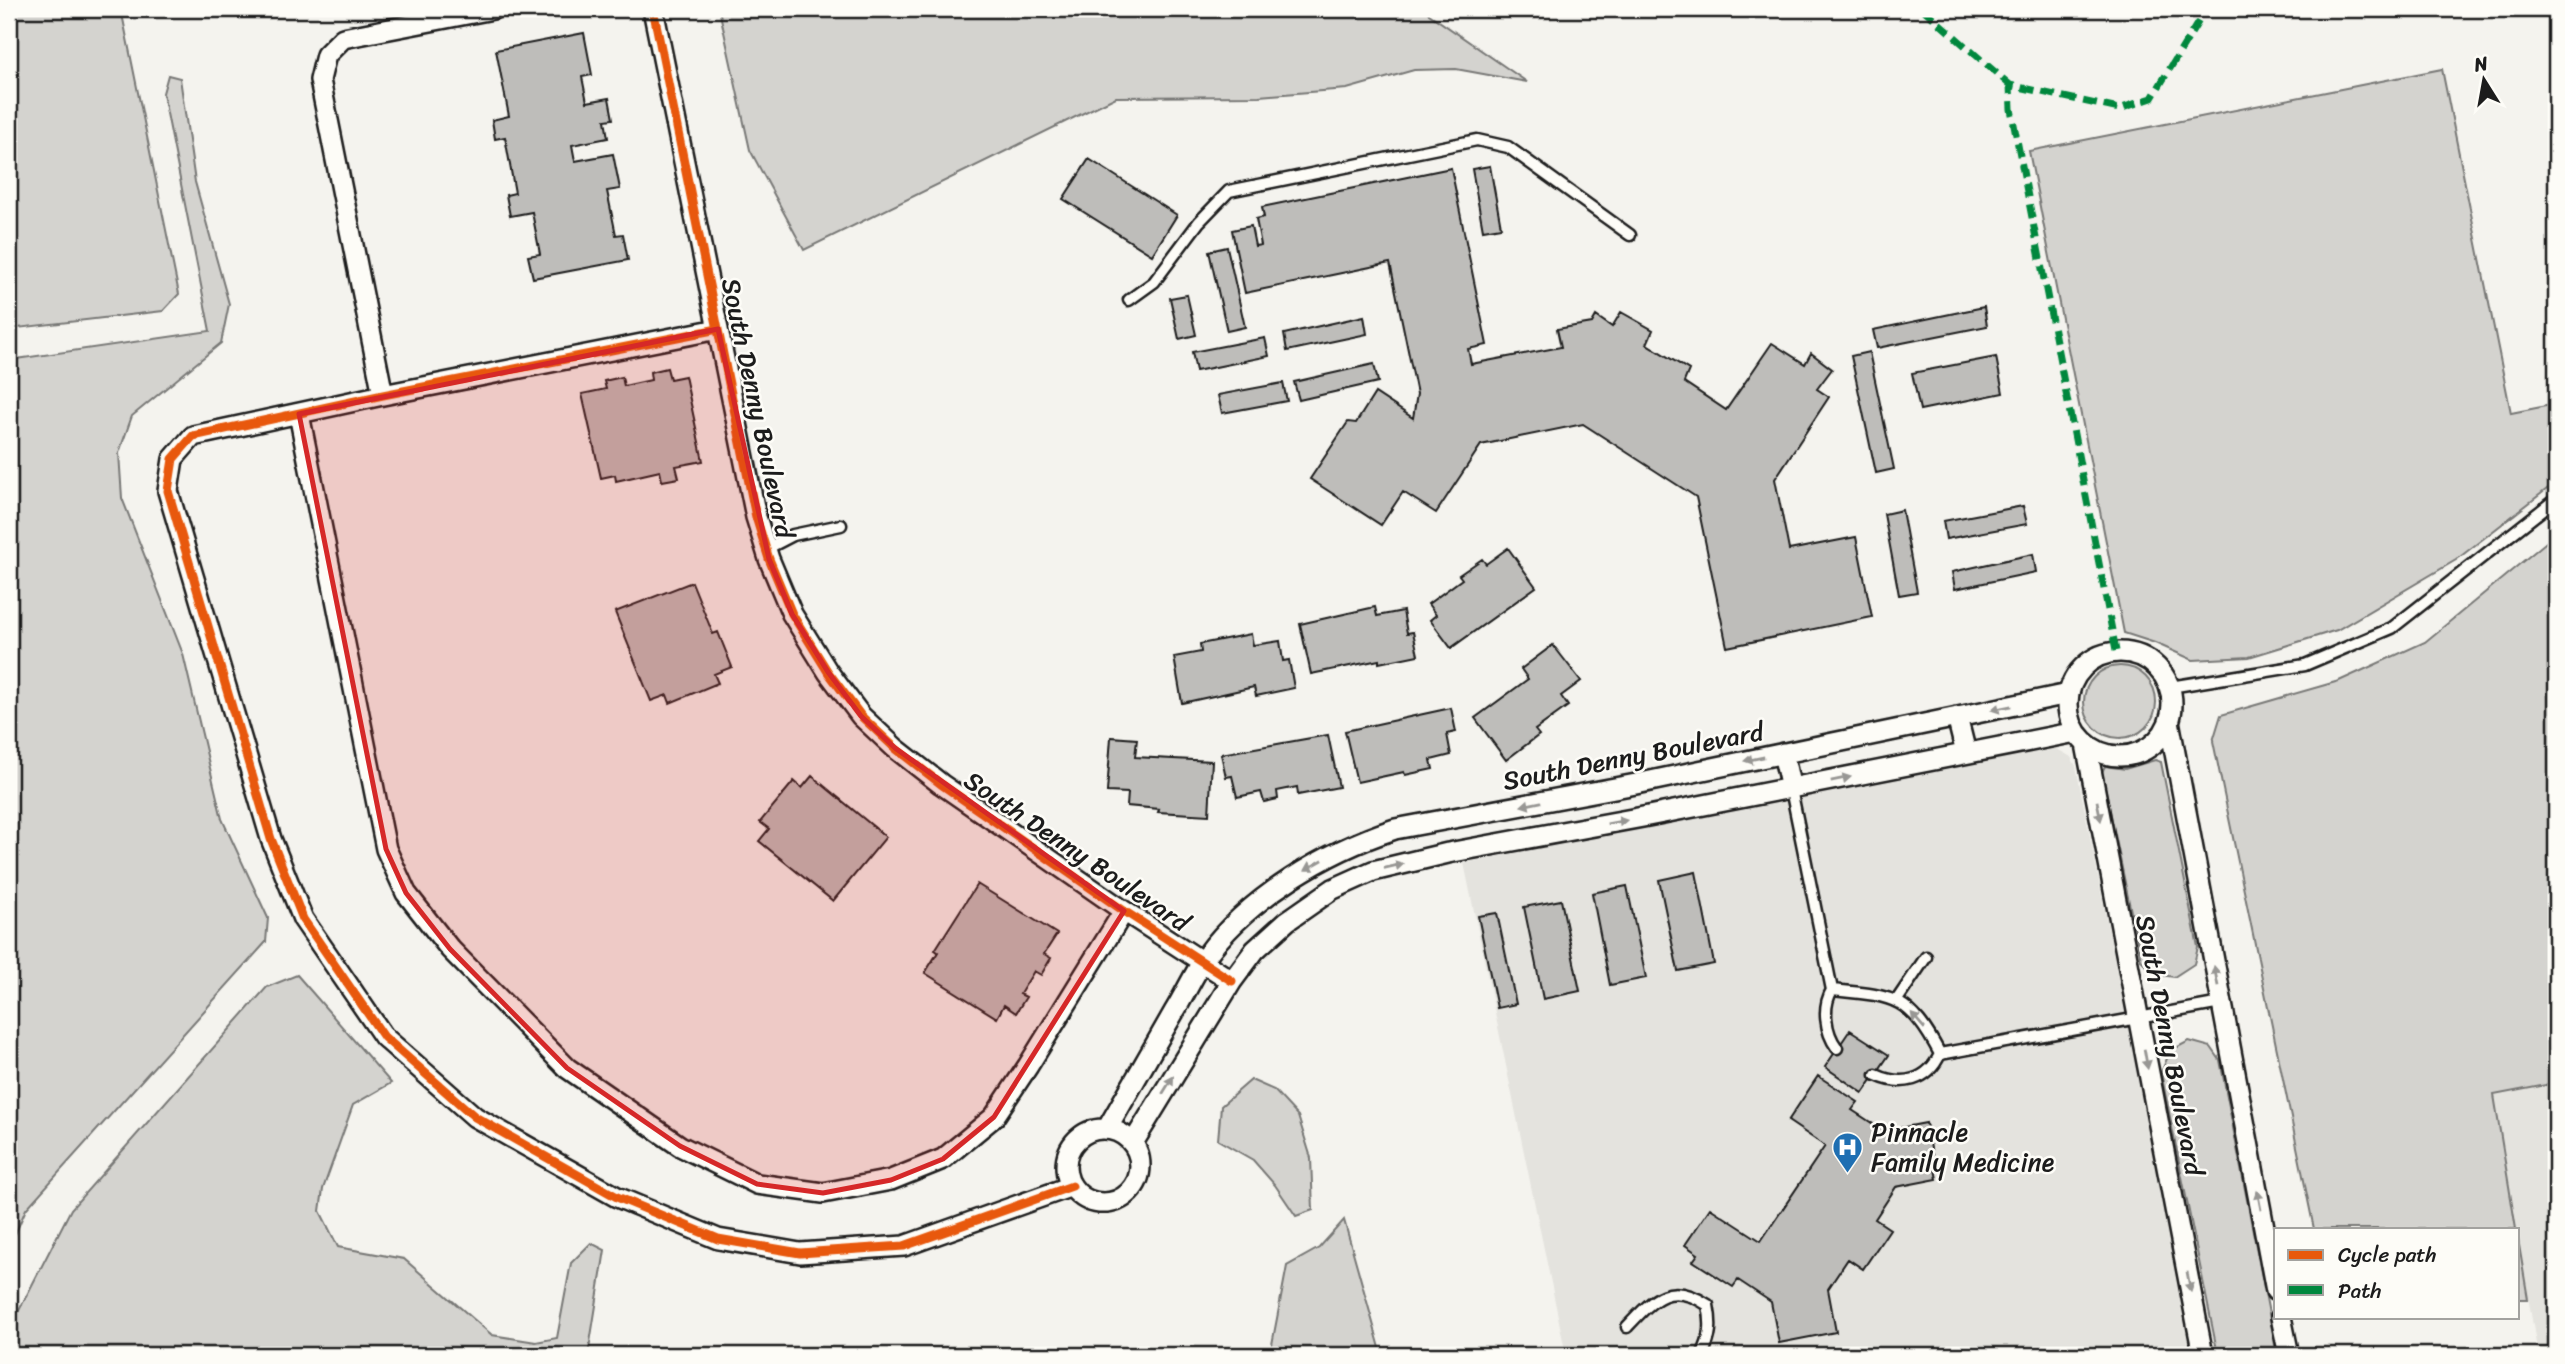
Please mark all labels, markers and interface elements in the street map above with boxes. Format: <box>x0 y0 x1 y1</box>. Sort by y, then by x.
north arrow <box>2450 46 2520 116</box>
text: N <box>2470 46 2491 81</box>
street label: South Denny Boulevard <box>708 274 809 545</box>
one-way arrow <box>1990 703 2012 714</box>
street label: South Denny Boulevard <box>1499 708 1770 804</box>
one-way arrow <box>1743 754 1765 765</box>
street label: South Denny Boulevard <box>954 758 1202 945</box>
one-way arrow <box>1830 773 1852 784</box>
one-way arrow <box>1520 799 1542 810</box>
one-way arrow <box>2094 800 2105 822</box>
one-way arrow <box>1606 816 1628 827</box>
one-way arrow <box>1304 859 1323 871</box>
one-way arrow <box>1383 860 1405 871</box>
street label: South Denny Boulevard <box>2122 911 2218 1182</box>
one-way arrow <box>2211 965 2222 987</box>
one-way arrow <box>1910 1012 1926 1030</box>
one-way arrow <box>2141 1048 2152 1070</box>
one-way arrow <box>1162 1075 1175 1094</box>
place label: Pinnacle Family Medicine <box>1871 1109 2055 1185</box>
hospital icon: Pinnacle Family Medicine <box>1831 1130 1865 1174</box>
one-way arrow <box>2253 1189 2264 1211</box>
legend <box>2274 1228 2520 1318</box>
text: Cycle path <box>2338 1236 2437 1274</box>
one-way arrow <box>2184 1271 2195 1293</box>
text: Path <box>2338 1272 2381 1310</box>

